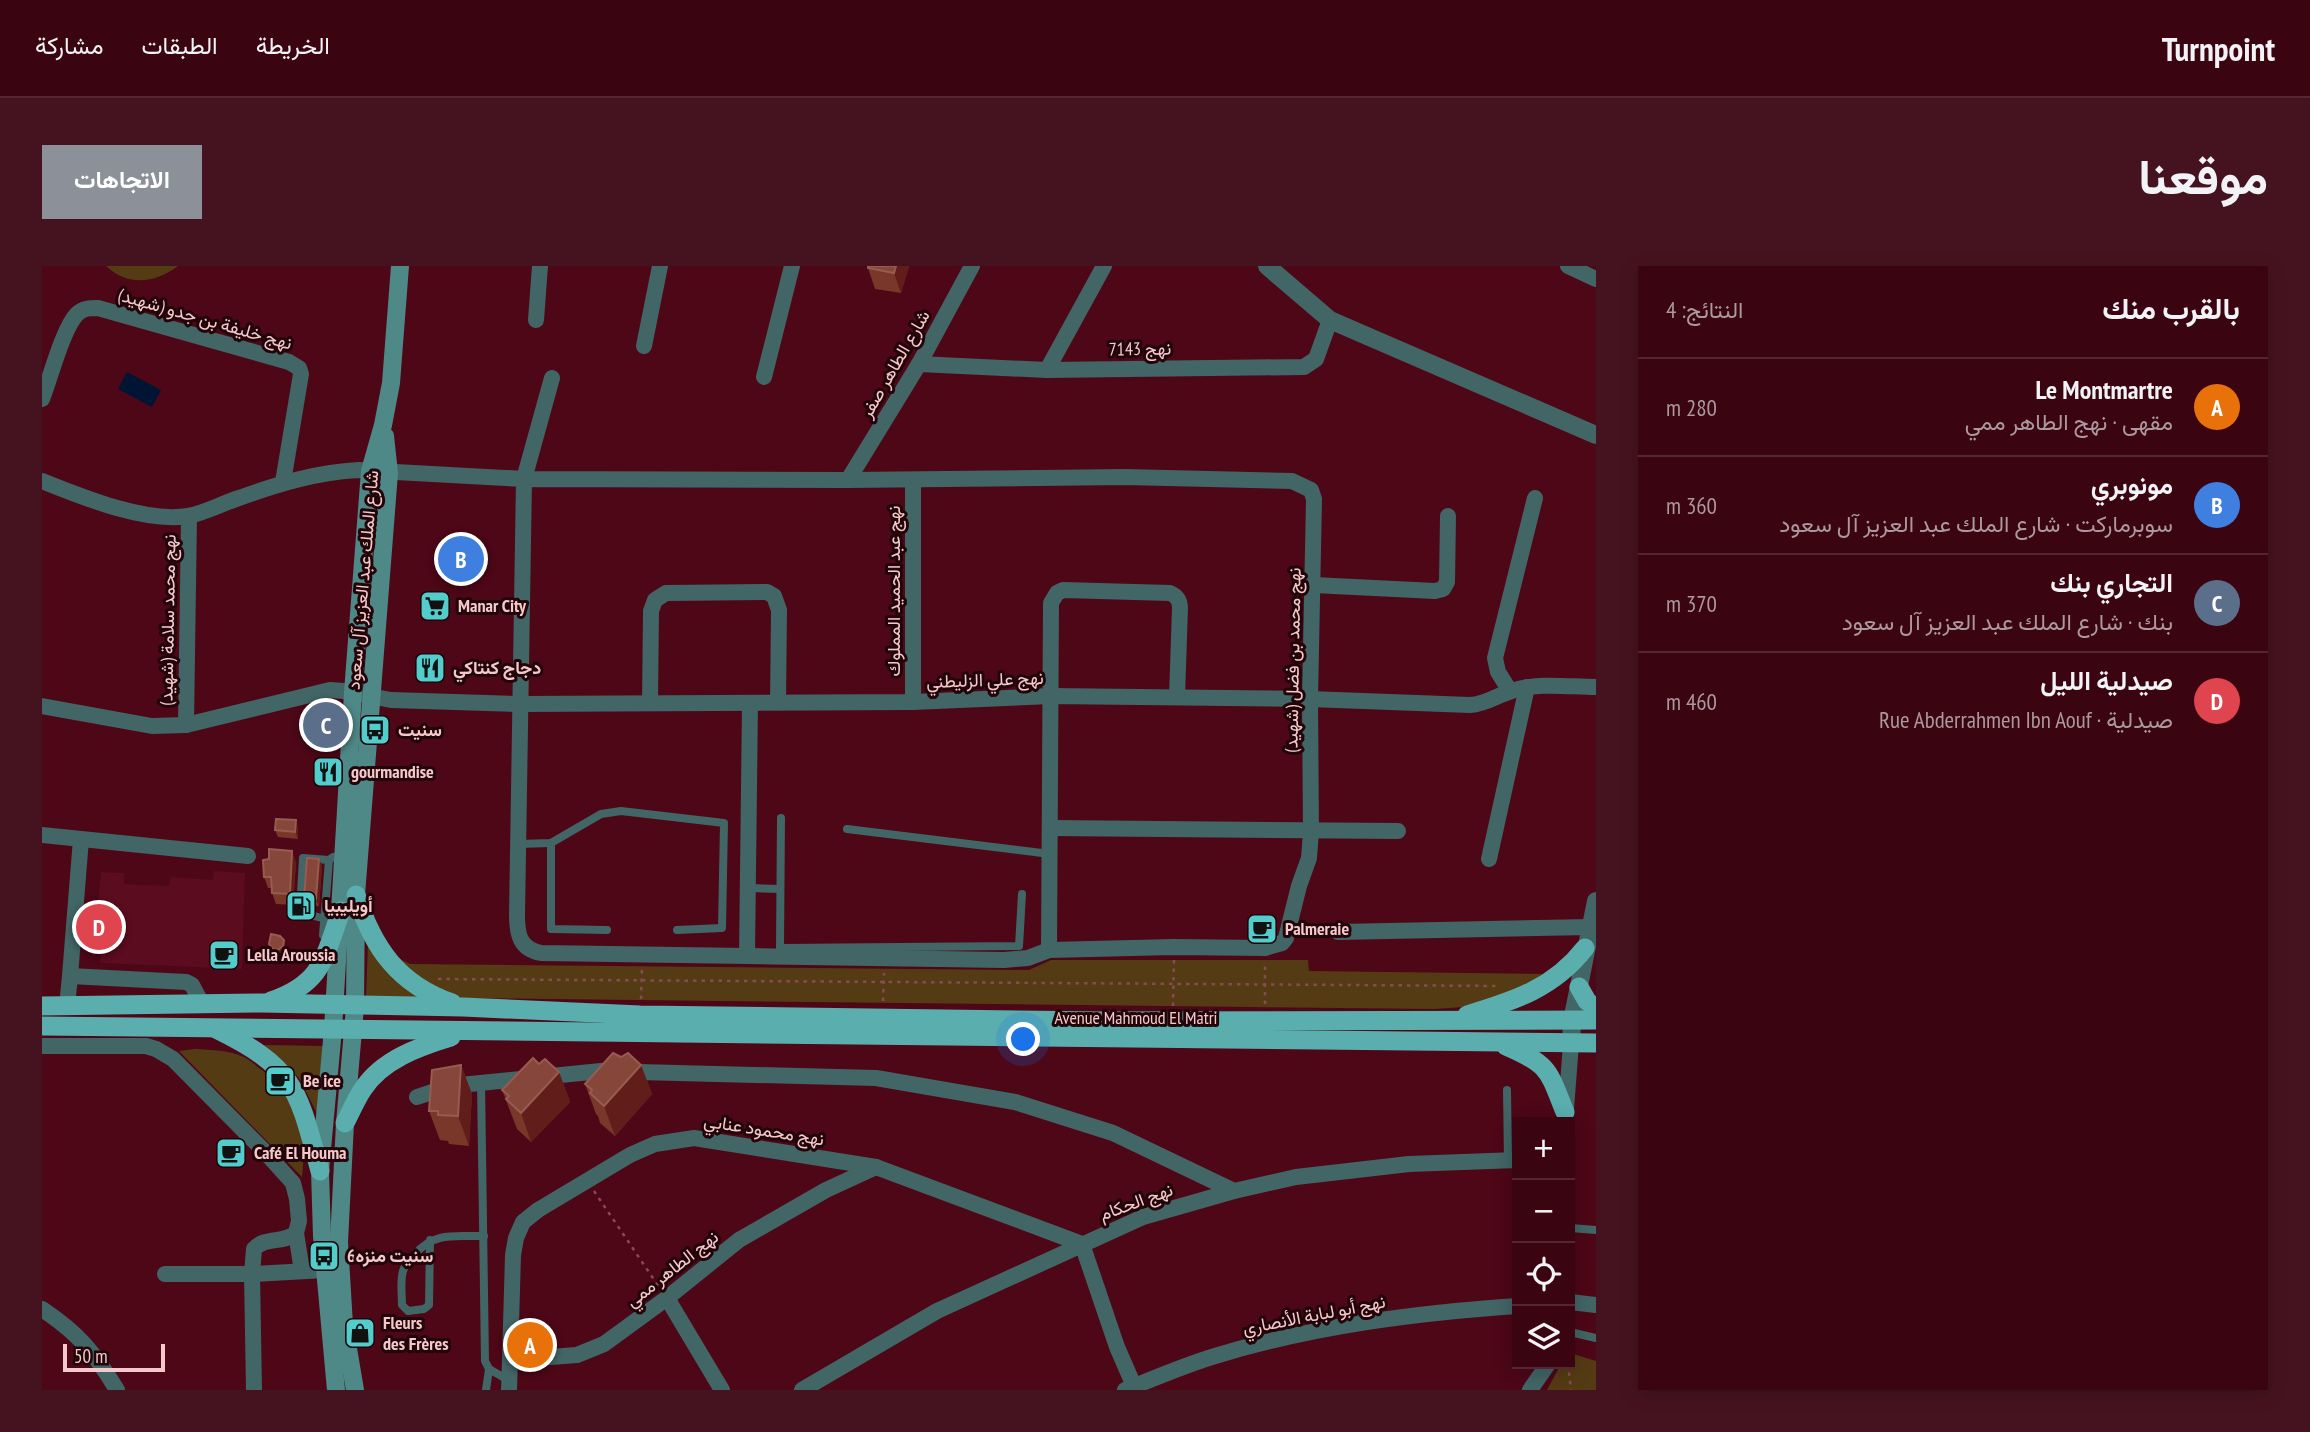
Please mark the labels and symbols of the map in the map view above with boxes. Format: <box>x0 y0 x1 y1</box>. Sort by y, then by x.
street label: نهج خليفة بن جدو (شهيد) <box>115 283 295 355</box>
street label: شارع الطاهر صفر <box>854 306 936 423</box>
street label: نهج 7143 <box>1108 336 1172 362</box>
street label: شارع الملك عبد العزيز آل سعود <box>341 469 385 691</box>
street label: نهج عبد الحميد المملوك <box>882 506 906 676</box>
pin: B <box>438 533 484 585</box>
street label: نهج محمد سلامة (شهيد) <box>155 534 181 706</box>
street label: نهج محمد بن فضل (شهيد) <box>1279 567 1307 753</box>
supermarket icon: Manar City <box>418 589 452 623</box>
place label: Manar City <box>458 594 527 617</box>
restaurant icon: دجاج كنتاكي <box>413 651 447 685</box>
place label: دجاج كنتاكي <box>453 656 541 683</box>
street label: نهج علي الزليطني <box>926 666 1044 697</box>
pin: C <box>303 699 349 751</box>
bus stop icon: سنيت <box>358 713 392 747</box>
place label: سنيت <box>398 718 442 741</box>
restaurant icon: gourmandise <box>311 755 345 789</box>
place label: gourmandise <box>351 760 434 783</box>
fuel station icon: أويليبيا <box>284 889 318 923</box>
place label: أويليبيا <box>324 894 373 917</box>
pin: D <box>76 901 122 953</box>
cafe icon: Palmeraie <box>1245 912 1279 946</box>
place label: Palmeraie <box>1285 917 1349 940</box>
cafe icon: Lella Aroussia <box>207 938 241 972</box>
place label: Lella Aroussia <box>247 943 336 966</box>
street label: Avenue Mahmoud El Matri <box>1054 1006 1218 1029</box>
your location <box>1006 1022 1040 1056</box>
cafe icon: Be ice <box>263 1064 297 1098</box>
place label: Be ice <box>303 1069 341 1092</box>
street label: نهج محمود عنابي <box>702 1109 826 1154</box>
cafe icon: Café El Houma <box>214 1136 248 1170</box>
place label: Café El Houma <box>254 1141 347 1164</box>
street label: نهج الحكام <box>1096 1178 1176 1226</box>
street label: نهج الطاهر ممي <box>621 1225 725 1315</box>
bus stop icon: سنيت منزه6 <box>307 1239 341 1273</box>
place label: سنيت منزه6 <box>347 1244 433 1267</box>
street label: نهج أبو لبابة الأنصاري <box>1241 1289 1388 1344</box>
place label: Fleurs des Frères <box>383 1311 449 1355</box>
shop icon: Fleurs des Frères <box>343 1316 377 1350</box>
pin: A <box>507 1319 553 1371</box>
scale bar <box>63 1341 164 1373</box>

